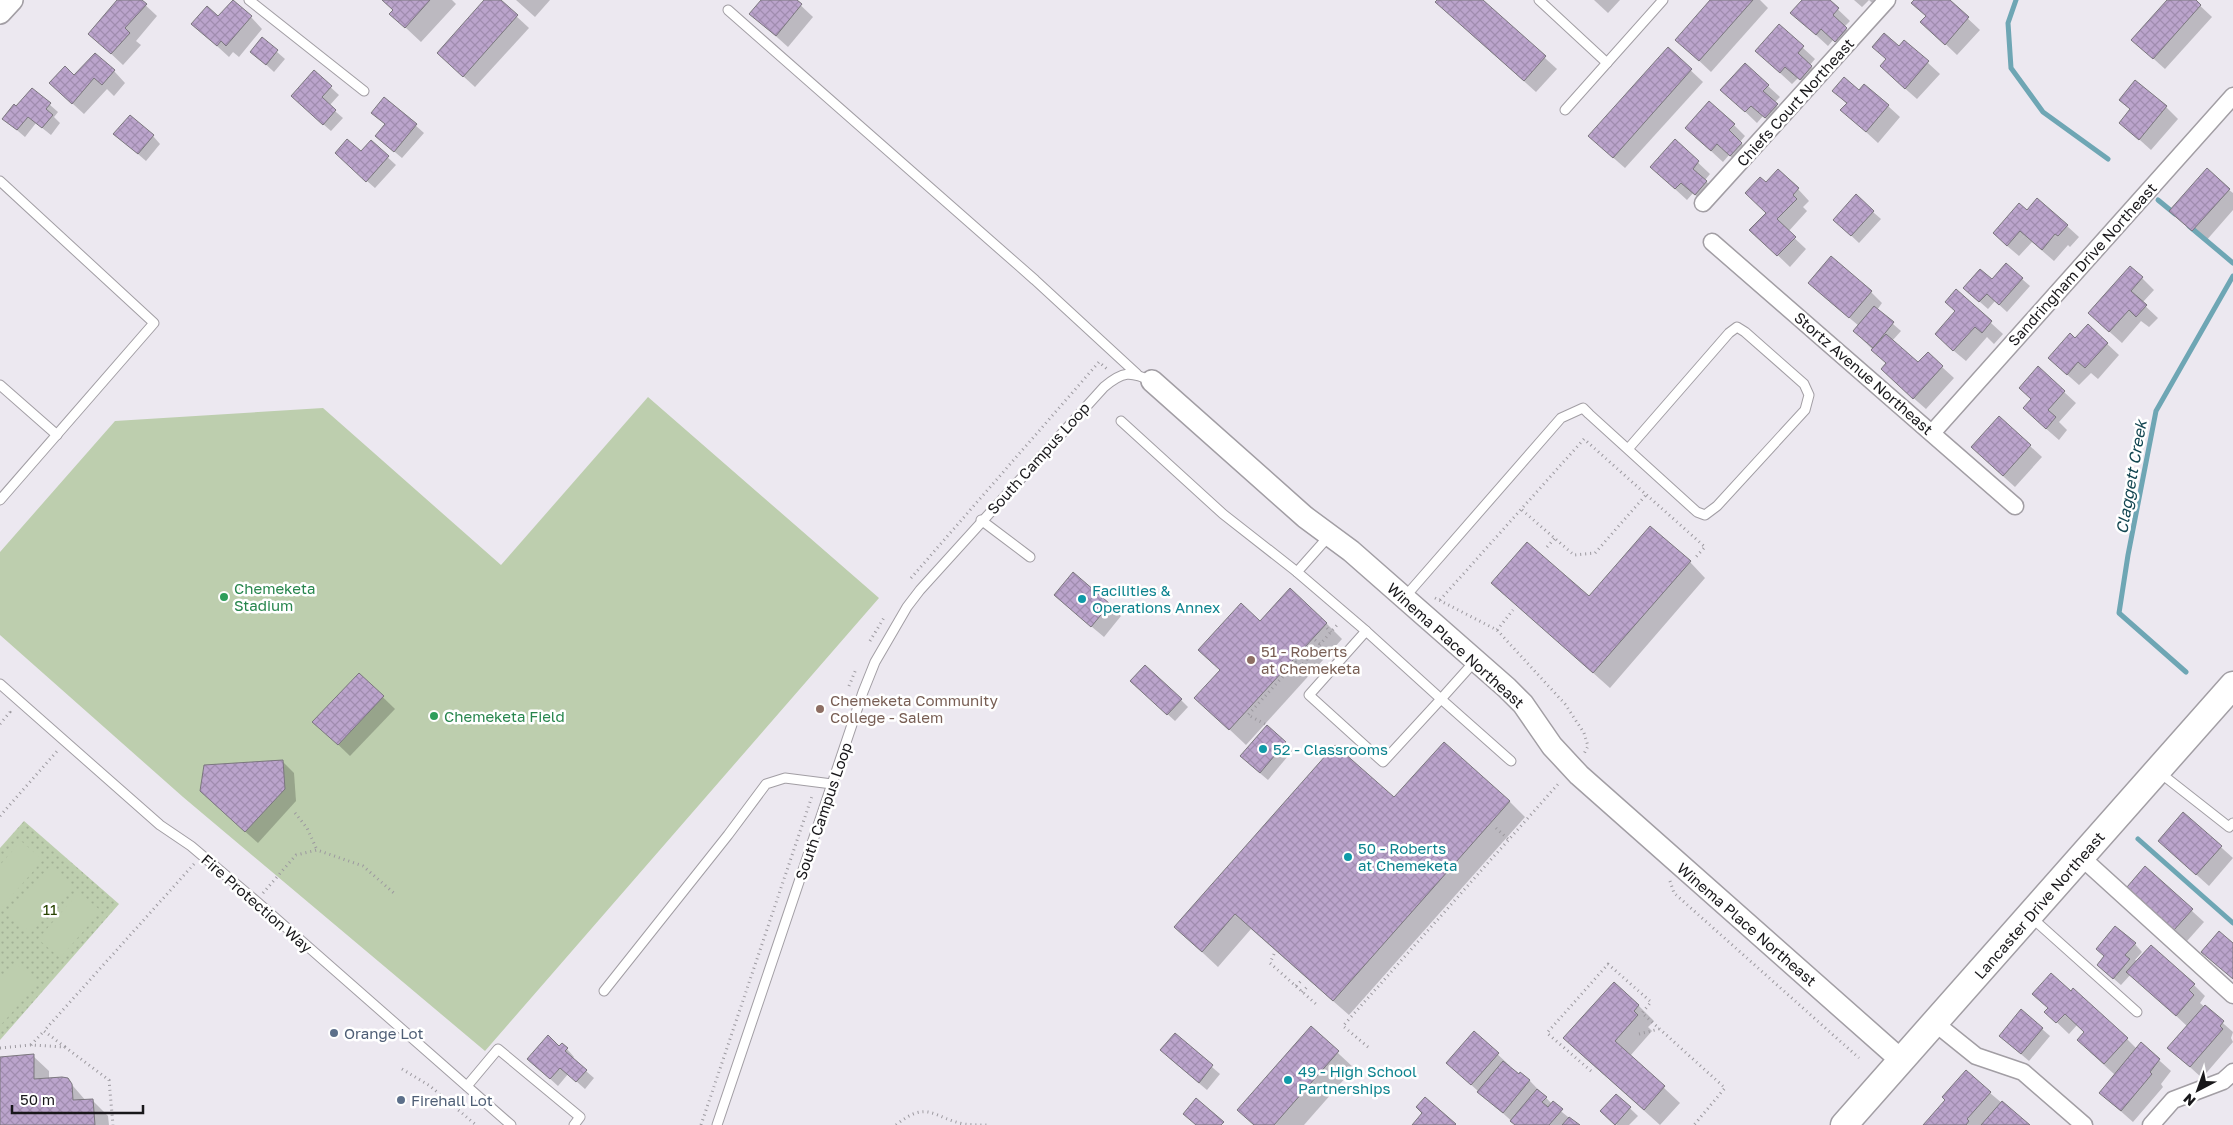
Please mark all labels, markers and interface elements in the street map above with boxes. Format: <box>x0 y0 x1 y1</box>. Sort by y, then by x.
street label: Chiefs Court Northeast <box>1733 34 1857 170</box>
street label: Sandringham Drive Northeast <box>2004 179 2160 349</box>
street label: Stortz Avenue Northeast <box>1791 308 1937 438</box>
street label: South Campus Loop <box>983 398 1093 518</box>
water label: Claggett Creek <box>2111 417 2151 535</box>
place label: Chemeketa Stadium <box>234 579 315 614</box>
street label: Winema Place Northeast <box>1384 579 1528 711</box>
place label: Facilities & Operations Annex <box>1092 581 1220 616</box>
marker: Chemeketa Stadium <box>218 591 230 603</box>
marker: Facilities & Operations Annex <box>1076 593 1088 605</box>
place label: 51 - Roberts at Chemeketa <box>1261 642 1361 677</box>
marker: 51 - Roberts at Chemeketa <box>1245 654 1257 666</box>
place label: Chemeketa Community College - Salem <box>830 691 999 726</box>
marker: Chemeketa Community College - Salem <box>814 703 826 715</box>
place label: Chemeketa Field <box>444 707 565 725</box>
marker: Chemeketa Field <box>428 710 440 722</box>
street label: South Campus Loop <box>791 740 855 882</box>
place label: 52 - Classrooms <box>1273 740 1388 758</box>
marker: 52 - Classrooms <box>1257 743 1269 755</box>
street label: Lancaster Drive Northeast <box>1970 828 2108 982</box>
place label: 50 - Roberts at Chemeketa <box>1358 839 1458 874</box>
street label: Fire Protection Way <box>198 850 317 956</box>
marker: 50 - Roberts at Chemeketa <box>1342 851 1354 863</box>
street label: Winema Place Northeast <box>1674 859 1820 989</box>
park label: 11 <box>43 900 57 918</box>
place label: Orange Lot <box>344 1024 424 1042</box>
marker: Orange Lot <box>328 1027 340 1039</box>
place label: 49 - High School Partnerships <box>1298 1062 1417 1097</box>
north arrow <box>2173 1065 2223 1115</box>
marker: 49 - High School Partnerships <box>1282 1074 1294 1086</box>
scale bar <box>12 1082 144 1114</box>
text: 50 m <box>20 1090 55 1108</box>
text: N <box>2180 1090 2199 1110</box>
place label: Firehall Lot <box>411 1091 493 1109</box>
marker: Firehall Lot <box>395 1094 407 1106</box>

